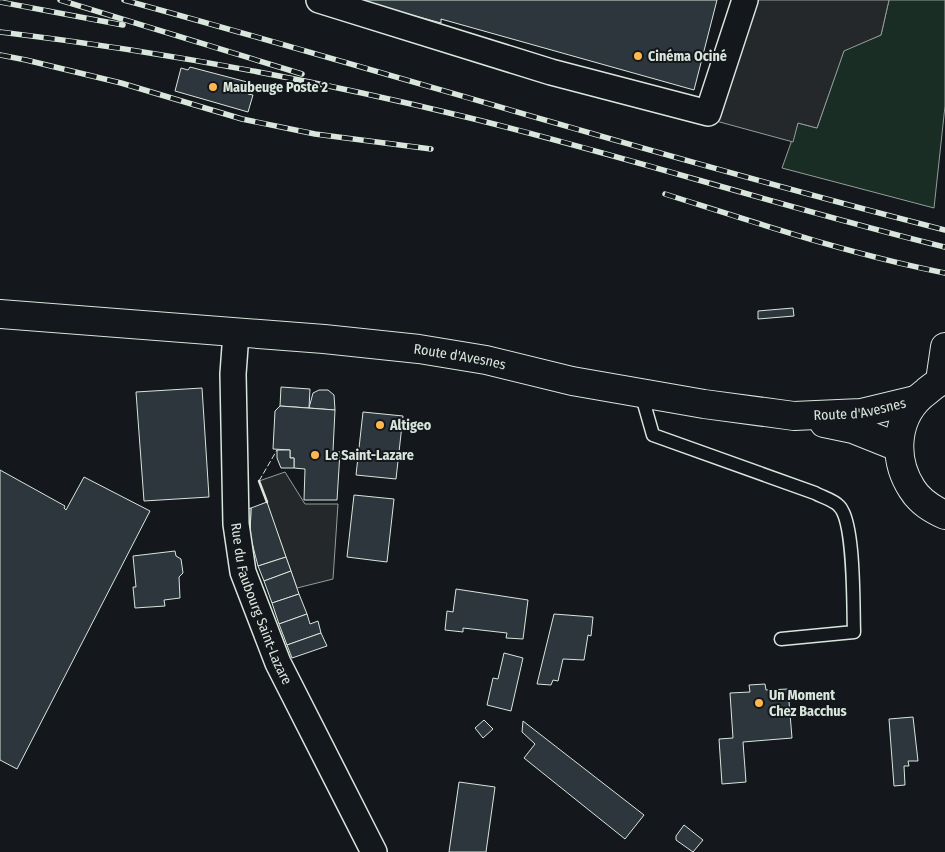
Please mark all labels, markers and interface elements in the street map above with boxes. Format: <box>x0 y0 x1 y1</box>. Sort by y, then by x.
place label: Cinéma Ociné <box>648 48 727 65</box>
marker: Cinéma Ociné <box>632 50 644 62</box>
place label: Maubeuge Poste 2 <box>223 79 328 96</box>
marker: Maubeuge Poste 2 <box>207 81 219 93</box>
street label: Route d'Avesnes <box>413 340 508 374</box>
street label: Route d'Avesnes <box>813 394 908 424</box>
place label: Altigeo <box>389 417 432 434</box>
marker: Altigeo <box>374 419 386 431</box>
place label: Le Saint-Lazare <box>325 447 414 464</box>
marker: Le Saint-Lazare <box>309 449 321 461</box>
street label: Rue du Faubourg Saint-Lazare <box>227 522 296 688</box>
place label: Un Moment Chez Bacchus <box>769 687 847 720</box>
marker: Un Moment Chez Bacchus <box>753 697 765 709</box>

